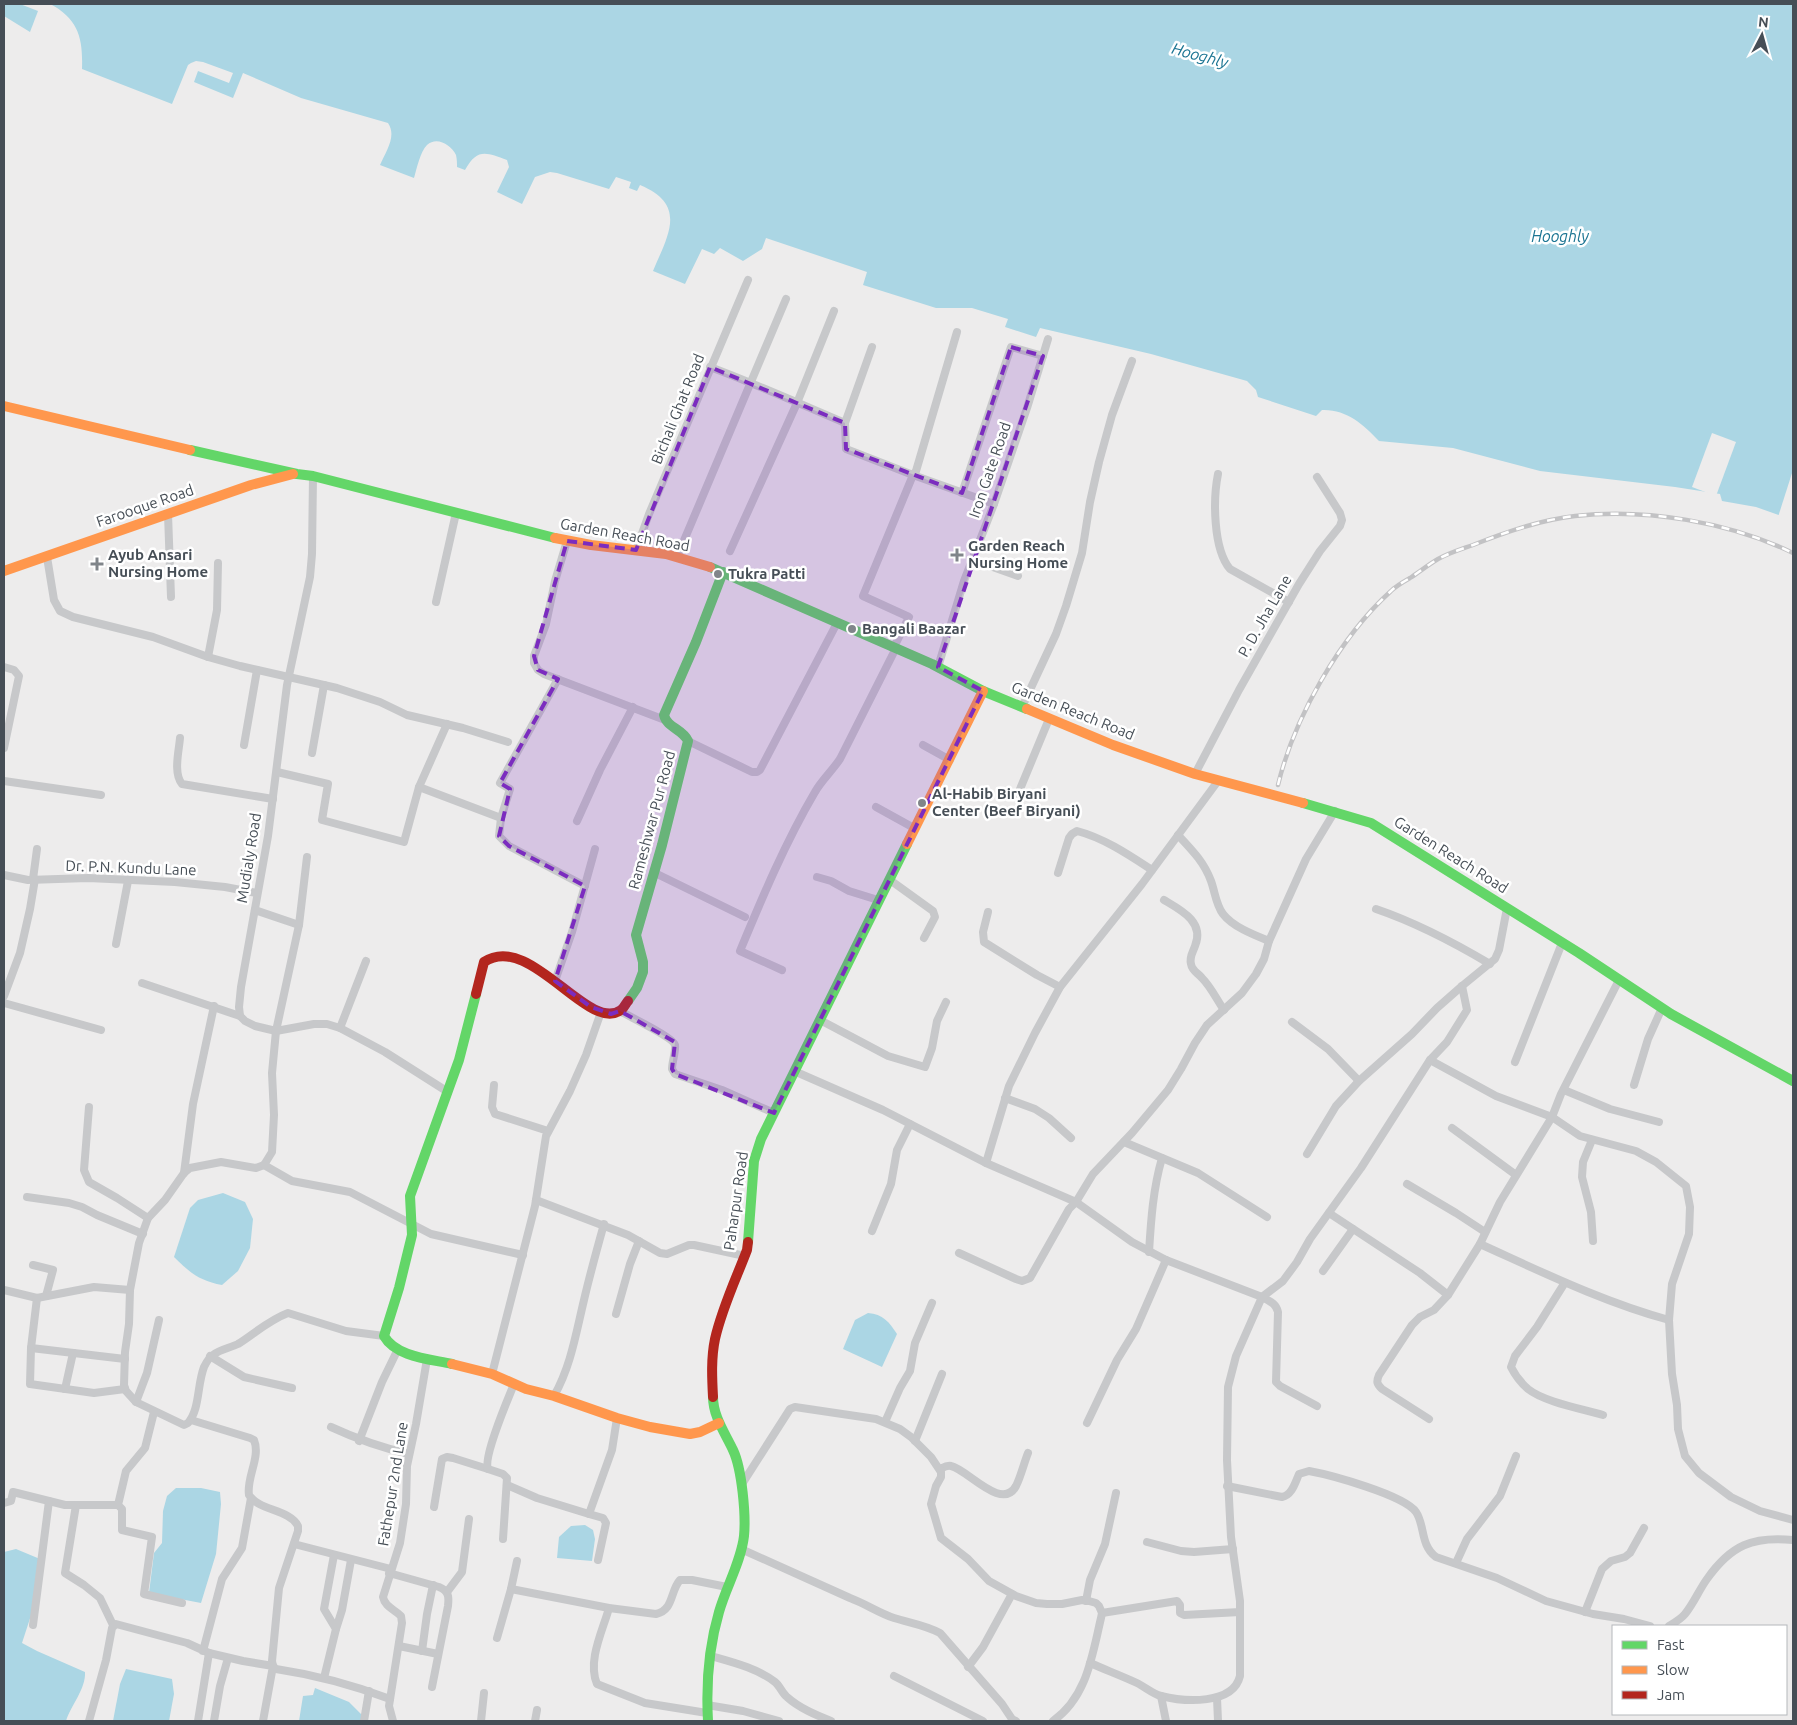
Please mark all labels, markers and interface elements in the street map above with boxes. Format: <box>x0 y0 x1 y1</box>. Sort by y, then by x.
north arrow <box>1737 10 1787 60</box>
text: N <box>1757 14 1769 31</box>
water label: Hooghly <box>1170 39 1231 71</box>
water label: Hooghly <box>1531 227 1589 245</box>
street label: Bichali Ghat Road <box>648 351 707 466</box>
street label: Iron Gate Road <box>965 420 1014 520</box>
street label: Farooque Road <box>94 481 196 530</box>
street label: Garden Reach Road <box>559 515 691 554</box>
place label: Garden Reach Nursing Home <box>968 537 1068 571</box>
place label: Ayub Ansari Nursing Home <box>108 546 208 580</box>
marker: Garden Reach Nursing Home <box>950 548 964 562</box>
marker: Ayub Ansari Nursing Home <box>90 557 104 571</box>
place label: Tukra Patti <box>728 565 806 582</box>
marker: Tukra Patti <box>712 568 724 580</box>
street label: P. D. Jha Lane <box>1234 572 1295 660</box>
place label: Bangali Baazar <box>862 620 967 637</box>
marker: Bangali Baazar <box>846 623 858 635</box>
street label: Garden Reach Road <box>1009 678 1137 743</box>
street label: Rameshwar Pur Road <box>625 749 678 891</box>
place label: Al-Habib Biryani Center (Beef Biryani) <box>932 785 1081 819</box>
marker: Al-Habib Biryani Center (Beef Biryani) <box>916 797 928 809</box>
street label: Mudialy Road <box>233 812 264 904</box>
street label: Garden Reach Road <box>1391 813 1511 897</box>
street label: Dr. P.N. Kundu Lane <box>65 857 197 878</box>
street label: Paharpur Road <box>720 1150 751 1251</box>
street label: Fathepur 2nd Lane <box>374 1421 411 1547</box>
legend <box>1612 1625 1787 1715</box>
text: Fast <box>1657 1636 1685 1653</box>
text: Slow <box>1657 1661 1690 1678</box>
text: Jam <box>1657 1686 1685 1703</box>

